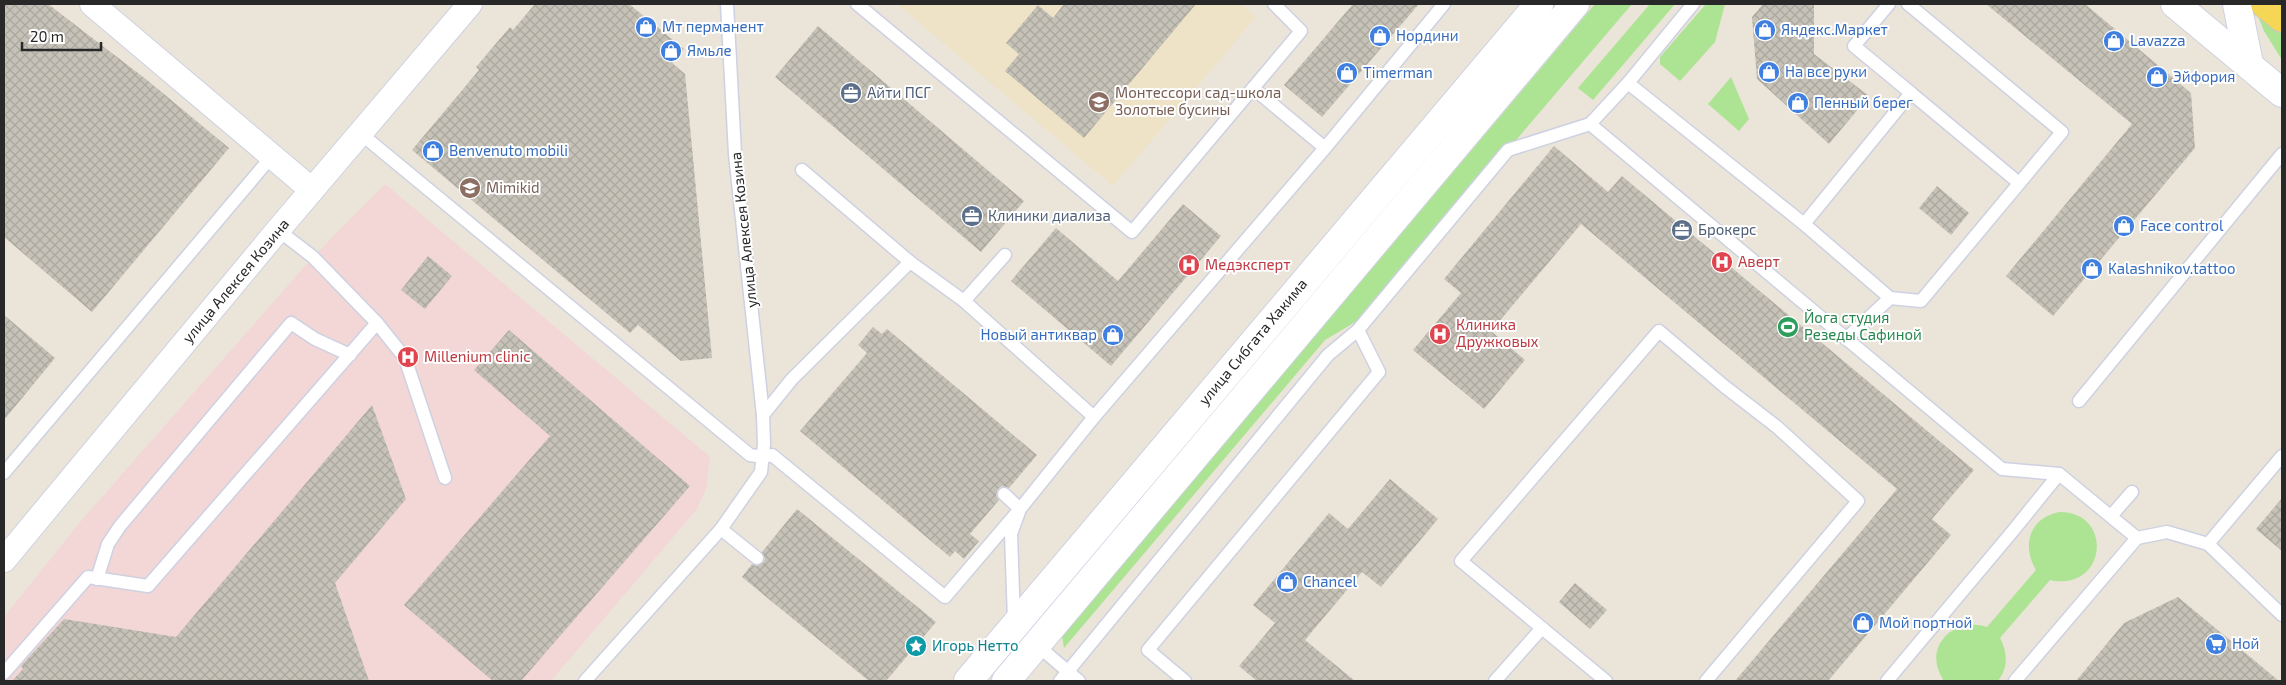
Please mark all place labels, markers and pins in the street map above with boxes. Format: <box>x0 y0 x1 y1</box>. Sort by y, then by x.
shop icon: Мт перманент <box>634 15 658 39</box>
place label: Мт перманент <box>662 17 764 35</box>
shop icon: Яндекс.Маркет <box>1753 18 1777 42</box>
place label: Яндекс.Маркет <box>1781 20 1888 38</box>
shop icon: Нордини <box>1368 24 1392 48</box>
place label: Нордини <box>1396 26 1458 44</box>
shop icon: Lavazza <box>2102 29 2126 53</box>
place label: Lavazza <box>2130 31 2186 49</box>
shop icon: Ямьле <box>659 39 683 63</box>
place label: Ямьле <box>687 41 732 59</box>
shop icon: На все руки <box>1757 60 1781 84</box>
shop icon: Timerman <box>1335 61 1359 85</box>
place label: На все руки <box>1785 62 1867 81</box>
place label: Timerman <box>1363 63 1433 81</box>
shop icon: Эйфория <box>2145 65 2169 89</box>
place label: Эйфория <box>2173 67 2236 85</box>
office icon: Айти ПСГ <box>839 81 863 105</box>
place label: Айти ПСГ <box>867 83 931 101</box>
place label: Монтессори сад-школа Золотые бусины <box>1115 83 1281 119</box>
school or university icon: Монтессори сад-школа Золотые бусины <box>1087 90 1111 114</box>
shop icon: Пенный берег <box>1786 91 1810 115</box>
place label: Пенный берег <box>1814 93 1913 111</box>
shop icon: Benvenuto mobili <box>421 139 445 163</box>
place label: Benvenuto mobili <box>449 141 568 159</box>
school or university icon: Mimikid <box>458 176 482 200</box>
place label: Mimikid <box>486 178 540 196</box>
office icon: Клиники диализа <box>960 204 984 228</box>
place label: Клиники диализа <box>988 206 1111 224</box>
shop icon: Face control <box>2112 214 2136 238</box>
place label: Face control <box>2140 216 2224 234</box>
office icon: Брокерс <box>1670 218 1694 242</box>
place label: Брокерс <box>1698 220 1757 238</box>
hospital icon: Аверт <box>1710 250 1734 274</box>
place label: Аверт <box>1738 252 1780 270</box>
hospital icon: Медэксперт <box>1177 253 1201 277</box>
place label: Медэксперт <box>1205 255 1291 273</box>
shop icon: Kalashnikov.tattoo <box>2080 257 2104 281</box>
place label: Kalashnikov.tattoo <box>2108 259 2236 277</box>
place label: Йога студия Резеды Сафиной <box>1804 308 1922 343</box>
place label: Клиника Дружковых <box>1456 315 1539 351</box>
sports icon: Йога студия Резеды Сафиной <box>1776 315 1800 339</box>
hospital icon: Клиника Дружковых <box>1428 322 1452 346</box>
shop icon: Новый антиквар <box>1101 323 1125 347</box>
place label: Новый антиквар <box>981 325 1097 343</box>
hospital icon: Millenium clinic <box>396 345 420 369</box>
place label: Millenium clinic <box>424 347 531 365</box>
shop icon: Chancel <box>1275 570 1299 594</box>
place label: Chancel <box>1303 572 1357 590</box>
shop icon: Мой портной <box>1851 611 1875 635</box>
place label: Мой портной <box>1879 613 1972 631</box>
supermarket icon: Ной <box>2204 632 2228 656</box>
place icon: Игорь Нетто <box>904 634 928 658</box>
place label: Ной <box>2232 634 2259 652</box>
place label: Игорь Нетто <box>932 636 1019 654</box>

